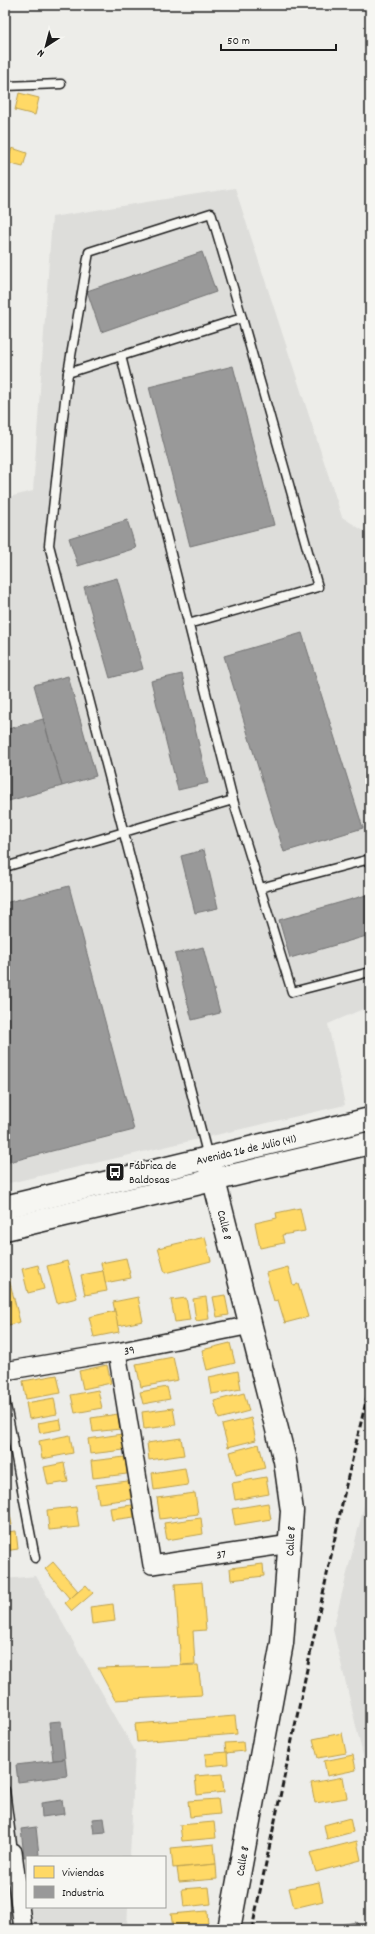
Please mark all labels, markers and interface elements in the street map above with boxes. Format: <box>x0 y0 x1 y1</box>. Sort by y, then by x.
north arrow <box>26 26 66 66</box>
scale bar <box>221 26 336 52</box>
text: 50 m <box>227 33 250 50</box>
text: N <box>34 44 48 61</box>
street label: Avenida 26 de Julio (41) <box>195 1131 298 1170</box>
place label: Fábrica de Baldosas <box>129 1158 176 1189</box>
bus stop icon: Fábrica de Baldosas <box>104 1161 126 1183</box>
street label: Calle 8 <box>212 1209 235 1242</box>
street label: 39 <box>122 1342 136 1361</box>
street label: Calle 8 <box>282 1525 301 1557</box>
street label: 37 <box>215 1546 228 1565</box>
street label: Calle 8 <box>232 1845 254 1878</box>
legend <box>26 1856 166 1908</box>
text: Viviendas <box>62 1865 104 1882</box>
text: Industria <box>62 1885 104 1902</box>

